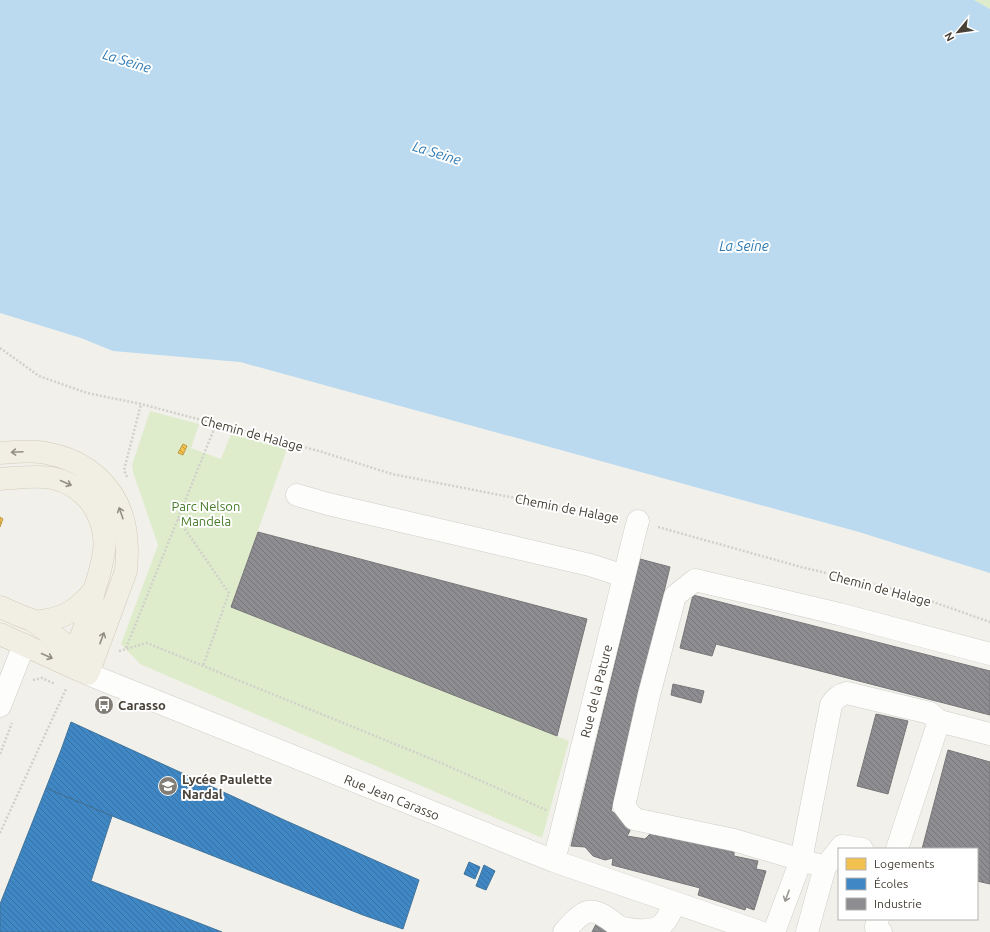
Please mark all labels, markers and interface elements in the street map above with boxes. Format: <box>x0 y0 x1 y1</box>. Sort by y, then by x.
north arrow <box>938 12 978 52</box>
text: N <box>942 30 956 43</box>
water label: La Seine <box>101 46 153 76</box>
water label: La Seine <box>411 138 463 168</box>
water label: La Seine <box>719 238 769 254</box>
street label: Chemin de Halage <box>199 413 305 453</box>
one-way arrow <box>11 449 24 456</box>
one-way arrow <box>60 480 72 487</box>
street label: Chemin de Halage <box>514 491 620 525</box>
park label: Parc Nelson Mandela <box>172 499 240 528</box>
one-way arrow <box>117 506 124 519</box>
street label: Chemin de Halage <box>827 568 933 608</box>
one-way arrow <box>98 632 106 644</box>
street label: Rue de la Pature <box>578 643 614 739</box>
one-way arrow <box>41 653 53 660</box>
bus stop icon: Carasso <box>93 694 115 716</box>
place label: Carasso <box>118 698 166 712</box>
place label: Lycée Paulette Nardal <box>182 772 272 801</box>
street label: Rue Jean Carasso <box>342 772 442 822</box>
school or university icon: Lycée Paulette Nardal <box>157 775 179 797</box>
legend <box>838 848 978 920</box>
text: Logements <box>874 857 934 870</box>
text: Écoles <box>874 877 908 890</box>
one-way arrow <box>783 890 791 902</box>
text: Industrie <box>874 897 922 910</box>

